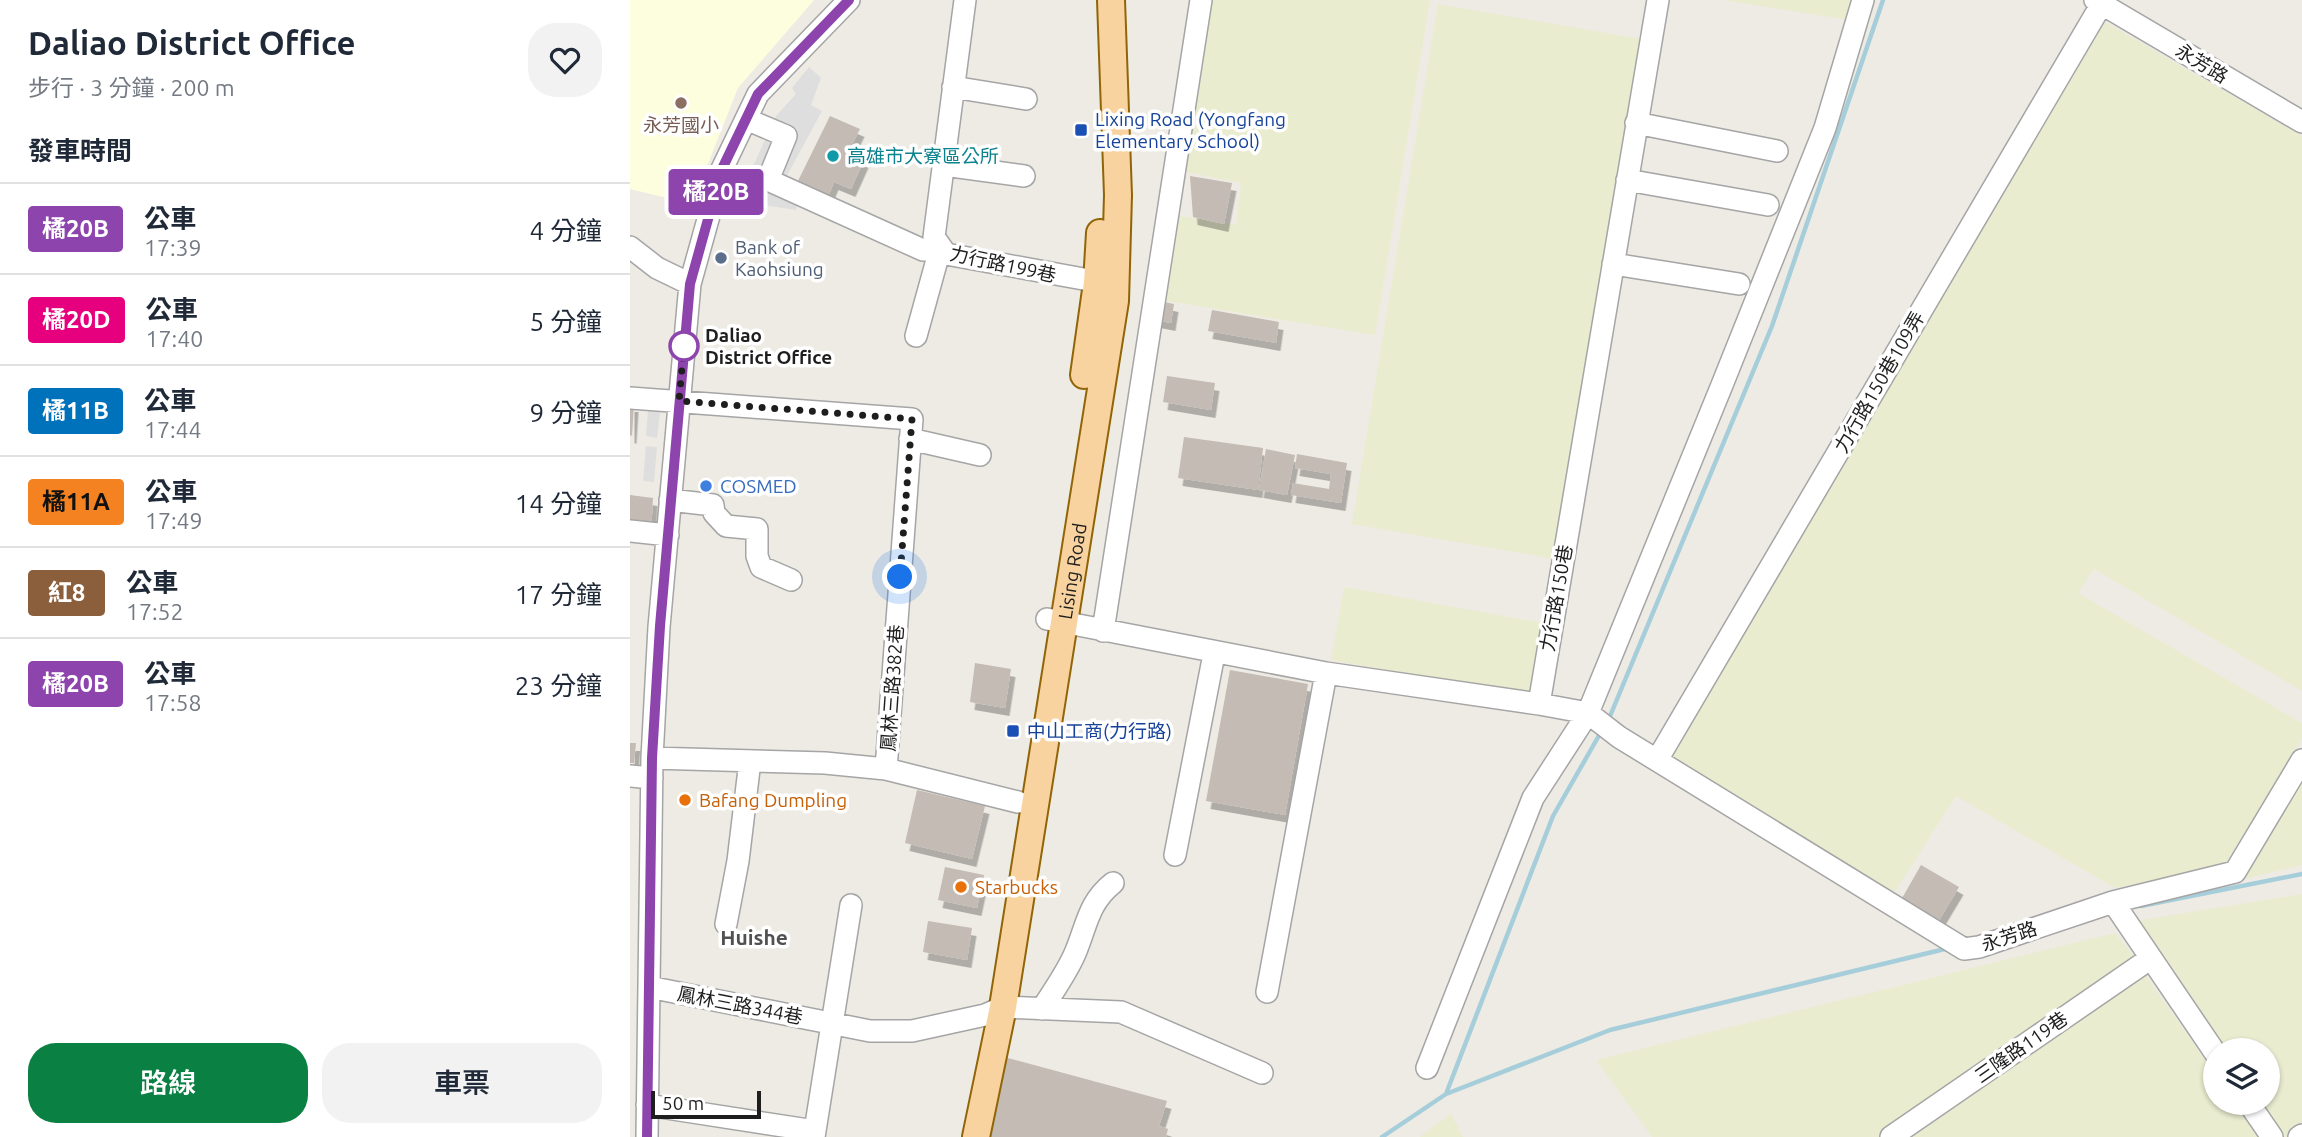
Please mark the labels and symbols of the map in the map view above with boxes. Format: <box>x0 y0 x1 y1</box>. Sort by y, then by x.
street label: 永芳路 <box>2172 39 2232 87</box>
marker: 永芳國小 <box>673 95 689 111</box>
place label: Lixing Road (Yongfang Elementary School) <box>1095 108 1286 152</box>
place label: 永芳國小 <box>643 114 719 136</box>
marker: Lixing Road (Yongfang Elementary School) <box>1073 122 1089 138</box>
place label: 高雄市大寮區公所 <box>847 145 999 167</box>
marker: 高雄市大寮區公所 <box>825 148 841 164</box>
line badge: 橘20B <box>667 169 765 215</box>
place label: Bank of Kaohsiung <box>735 236 824 280</box>
street label: 力行路199巷 <box>948 242 1058 286</box>
marker: Bank of Kaohsiung <box>713 250 729 266</box>
street label: 力行路150巷109弄 <box>1830 308 1928 456</box>
place label: Daliao District Office <box>705 324 832 368</box>
marker: Daliao District Office <box>669 331 699 361</box>
place label: COSMED <box>720 475 797 497</box>
marker: COSMED <box>698 478 714 494</box>
street label: Lising Road <box>1054 522 1091 621</box>
street label: 力行路150巷 <box>1536 543 1576 653</box>
your location <box>882 559 917 594</box>
street label: 鳳林三路382巷 <box>877 624 907 752</box>
place label: 中山工商(力行路) <box>1027 720 1172 742</box>
marker: 中山工商(力行路) <box>1005 723 1021 739</box>
place label: Bafang Dumpling <box>699 789 847 811</box>
marker: Bafang Dumpling <box>677 792 693 808</box>
place label: Starbucks <box>975 876 1058 898</box>
marker: Starbucks <box>953 879 969 895</box>
street label: 永芳路 <box>1978 917 2040 955</box>
district label: Huishe <box>720 925 788 949</box>
street label: 鳳林三路344巷 <box>675 982 805 1028</box>
street label: 三隆路119巷 <box>1970 1007 2072 1087</box>
scale bar <box>651 1088 761 1120</box>

